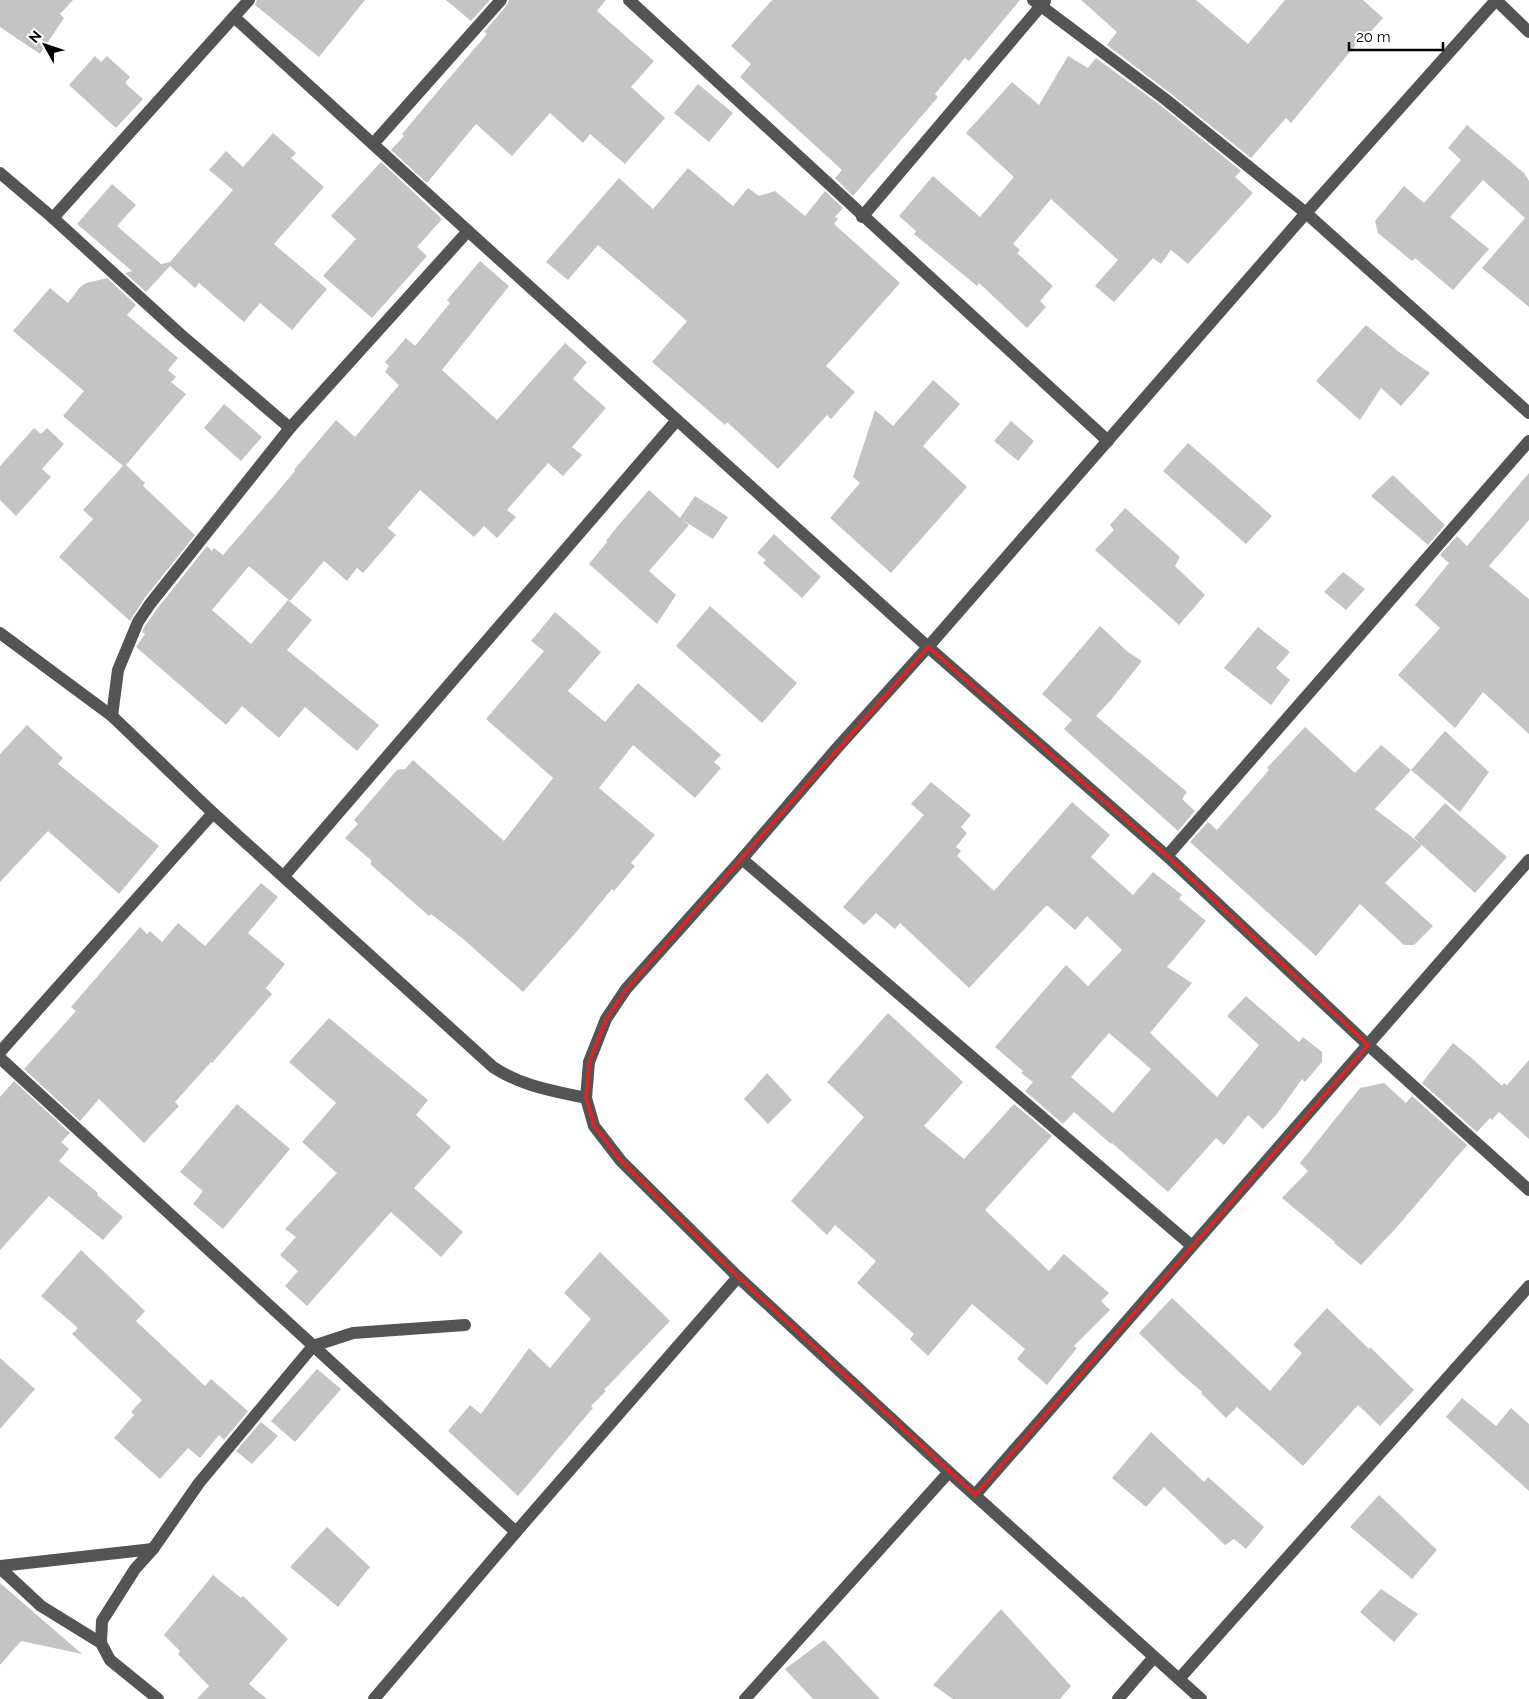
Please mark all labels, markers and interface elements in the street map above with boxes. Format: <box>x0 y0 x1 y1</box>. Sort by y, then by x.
north arrow <box>20 20 70 70</box>
scale bar <box>1349 20 1443 52</box>
text: N <box>25 27 45 46</box>
text: 20 m <box>1356 28 1391 46</box>

